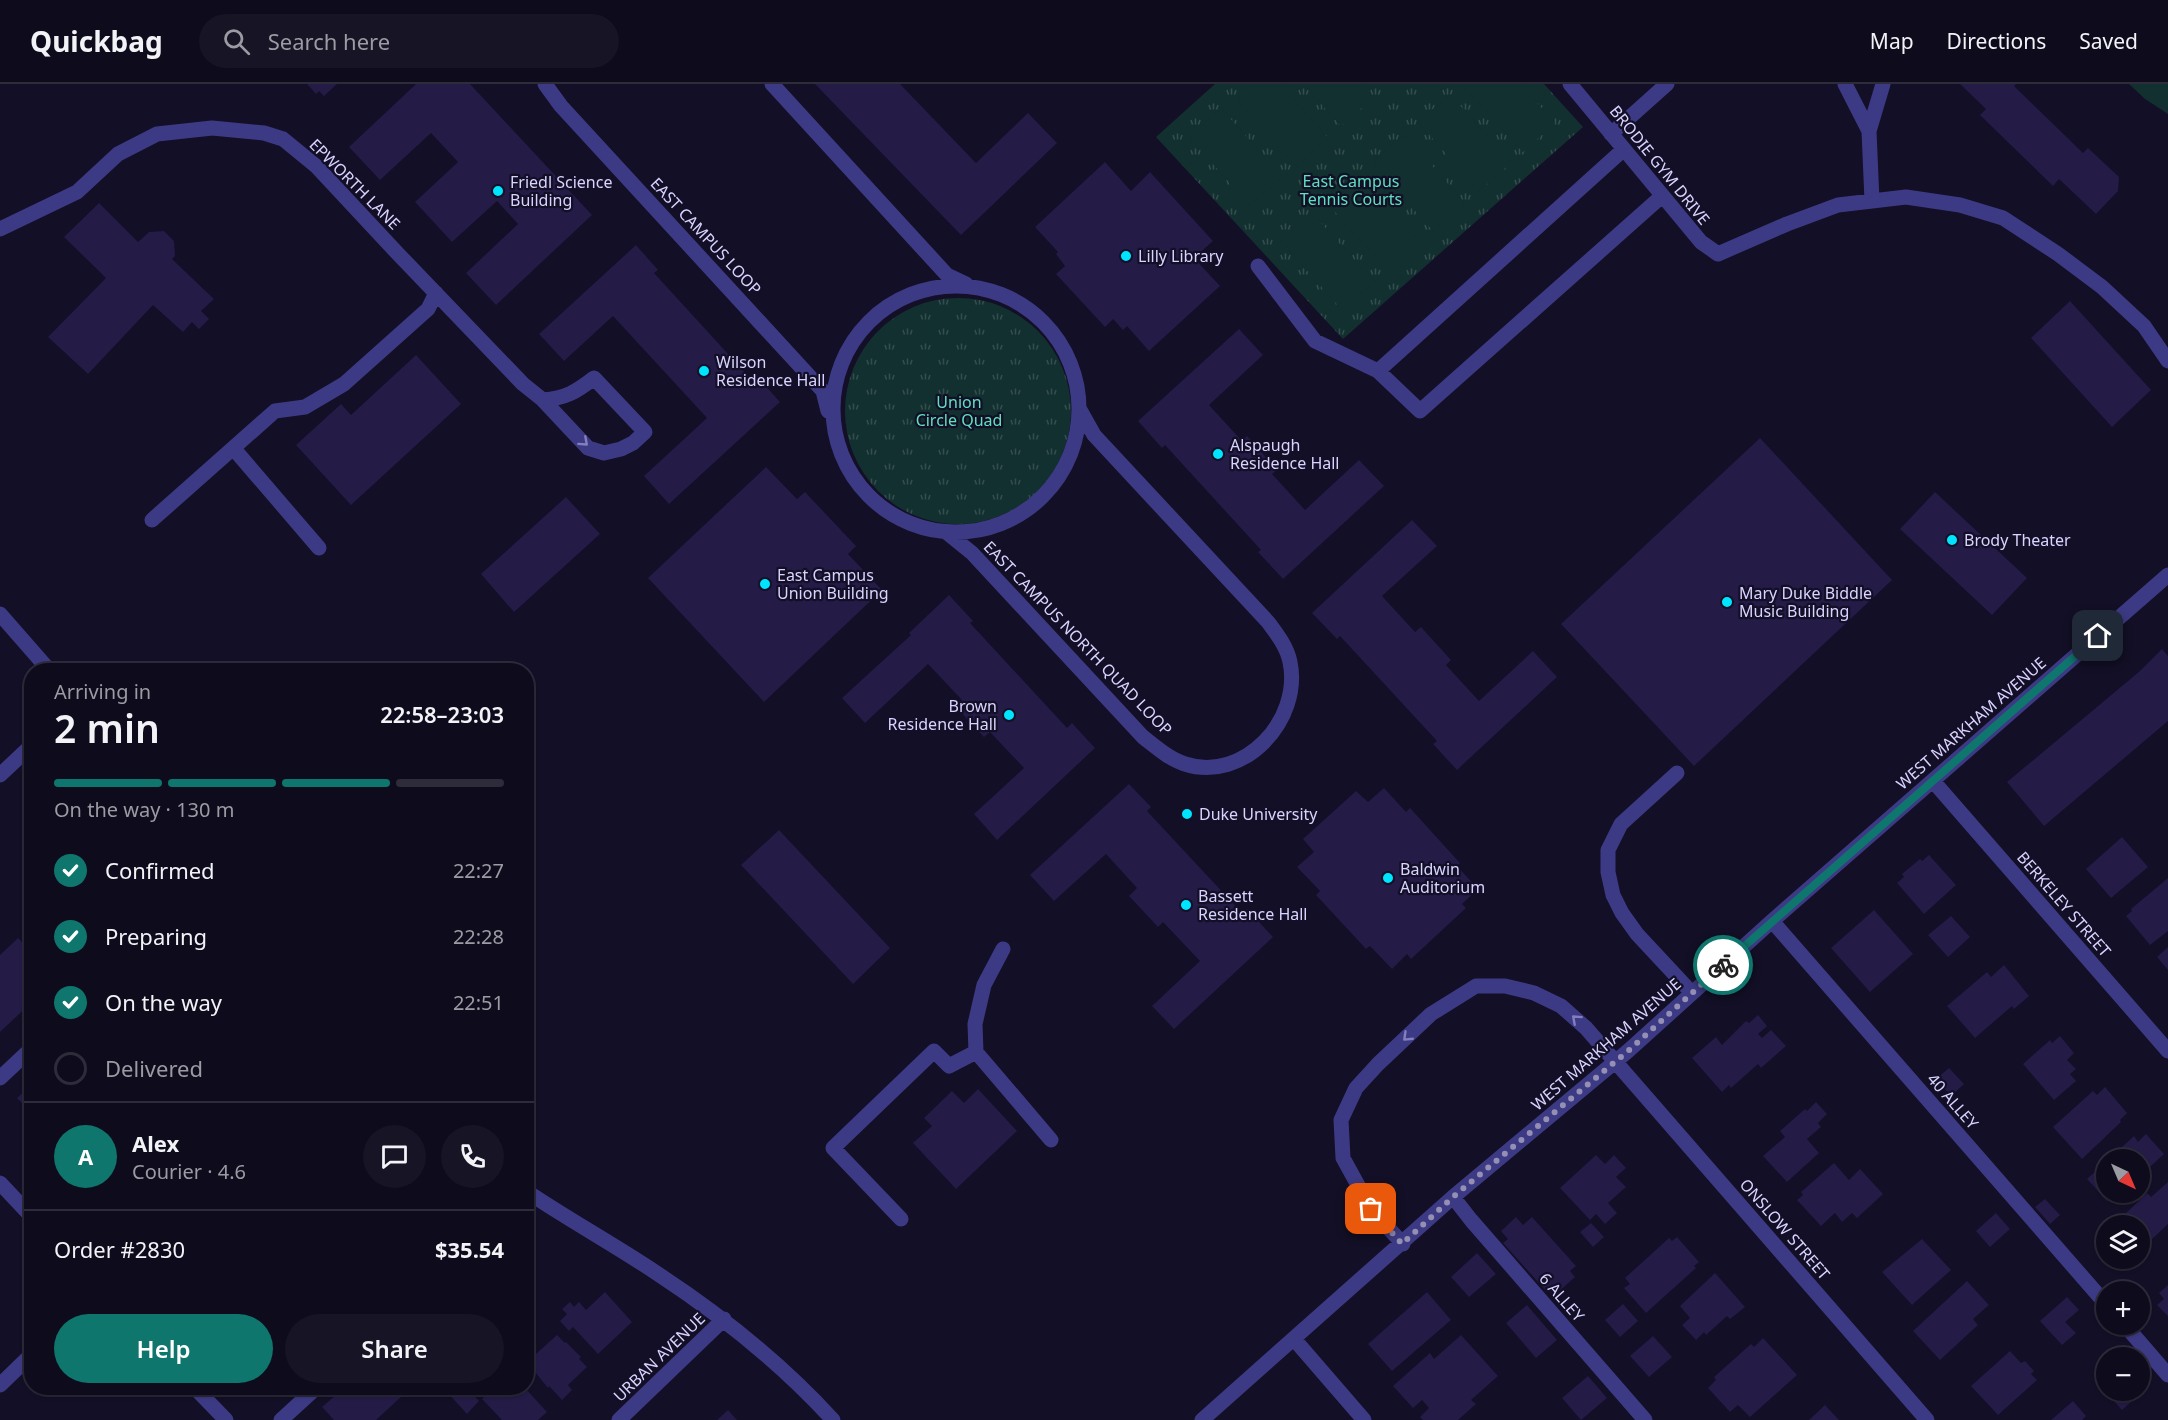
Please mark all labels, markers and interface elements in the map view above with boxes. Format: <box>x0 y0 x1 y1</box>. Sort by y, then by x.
search box <box>199 14 619 68</box>
text: Quickbag <box>30 22 163 60</box>
icon: search <box>220 25 253 58</box>
text: Search here <box>268 26 390 56</box>
text: Map <box>1870 27 1914 55</box>
text: Directions <box>1947 27 2046 55</box>
text: Saved <box>2079 27 2138 55</box>
street label: BRODIE GYM DRIVE <box>1605 101 1715 229</box>
street label: EPWORTH LANE <box>305 134 405 234</box>
park label: East Campus Tennis Courts <box>1300 170 1402 210</box>
place label: Friedl Science Building <box>510 171 612 211</box>
street label: EAST CAMPUS LOOP <box>646 173 766 299</box>
marker: Friedl Science Building <box>491 184 505 198</box>
place label: Lilly Library <box>1138 245 1224 267</box>
marker: Lilly Library <box>1119 249 1133 263</box>
place label: Wilson Residence Hall <box>716 351 825 391</box>
marker: Wilson Residence Hall <box>697 364 711 378</box>
park label: Union Circle Quad <box>916 391 1002 431</box>
place label: Alspaugh Residence Hall <box>1230 434 1339 474</box>
one-way arrow <box>577 435 587 446</box>
marker: Alspaugh Residence Hall <box>1211 447 1225 461</box>
place label: Brody Theater <box>1964 529 2071 551</box>
marker: Brody Theater <box>1945 533 1959 547</box>
street label: EAST CAMPUS NORTH QUAD LOOP <box>979 536 1177 740</box>
place label: East Campus Union Building <box>777 564 889 604</box>
marker: East Campus Union Building <box>758 577 772 591</box>
place label: Mary Duke Biddle Music Building <box>1739 582 1872 622</box>
marker: Mary Duke Biddle Music Building <box>1720 595 1734 609</box>
pin <box>2072 610 2123 661</box>
icon: home <box>2081 619 2114 652</box>
street label: WEST MARKHAM AVENUE <box>1891 652 2051 794</box>
text: Arriving in <box>54 678 151 705</box>
place label: Brown Residence Hall <box>888 695 997 735</box>
text: 22:58–23:03 <box>380 699 504 729</box>
text: 2 min <box>54 701 160 754</box>
marker: Brown Residence Hall <box>1002 708 1016 722</box>
text: On the way · 130 m <box>54 796 234 823</box>
place label: Duke University <box>1199 803 1318 825</box>
marker: Duke University <box>1180 807 1194 821</box>
street label: BERKELEY STREET <box>2012 847 2116 961</box>
icon: check <box>54 854 87 887</box>
text: Confirmed <box>105 855 215 885</box>
text: 22:27 <box>453 857 504 884</box>
place label: Baldwin Auditorium <box>1400 858 1485 898</box>
marker: Baldwin Auditorium <box>1381 871 1395 885</box>
place label: Bassett Residence Hall <box>1198 885 1307 925</box>
marker: Bassett Residence Hall <box>1179 898 1193 912</box>
icon: check <box>54 920 87 953</box>
text: Preparing <box>105 921 207 951</box>
text: 22:28 <box>453 923 504 950</box>
courier <box>1693 935 1753 995</box>
icon: bike <box>1707 949 1740 982</box>
street label: WEST MARKHAM AVENUE <box>1526 973 1686 1115</box>
icon: check <box>54 986 87 1019</box>
text: On the way <box>105 987 222 1017</box>
text: 22:51 <box>453 989 504 1016</box>
one-way arrow <box>1572 1015 1582 1026</box>
one-way arrow <box>1403 1029 1414 1040</box>
text: Delivered <box>105 1053 203 1083</box>
street label: 40 ALLEY <box>1923 1068 1984 1134</box>
button: chat <box>363 1125 426 1188</box>
button: phone <box>441 1125 504 1188</box>
text: Alex <box>132 1128 179 1158</box>
text: A <box>78 1141 93 1171</box>
north arrow <box>2096 1149 2150 1203</box>
map controls <box>2096 1149 2150 1401</box>
text: Courier · 4.6 <box>132 1158 246 1185</box>
street label: ONSLOW STREET <box>1735 1174 1835 1284</box>
pin <box>1345 1183 1396 1234</box>
icon: bag <box>1354 1192 1387 1225</box>
button: layers <box>2096 1215 2150 1269</box>
text: Order #2830 <box>54 1234 185 1264</box>
text: $35.54 <box>435 1234 504 1264</box>
street label: 6 ALLEY <box>1535 1268 1590 1327</box>
button: + <box>2096 1281 2150 1335</box>
street label: URBAN AVENUE <box>608 1308 710 1406</box>
button: Help <box>54 1314 273 1383</box>
button: Share <box>285 1314 504 1383</box>
button: − <box>2096 1347 2150 1401</box>

